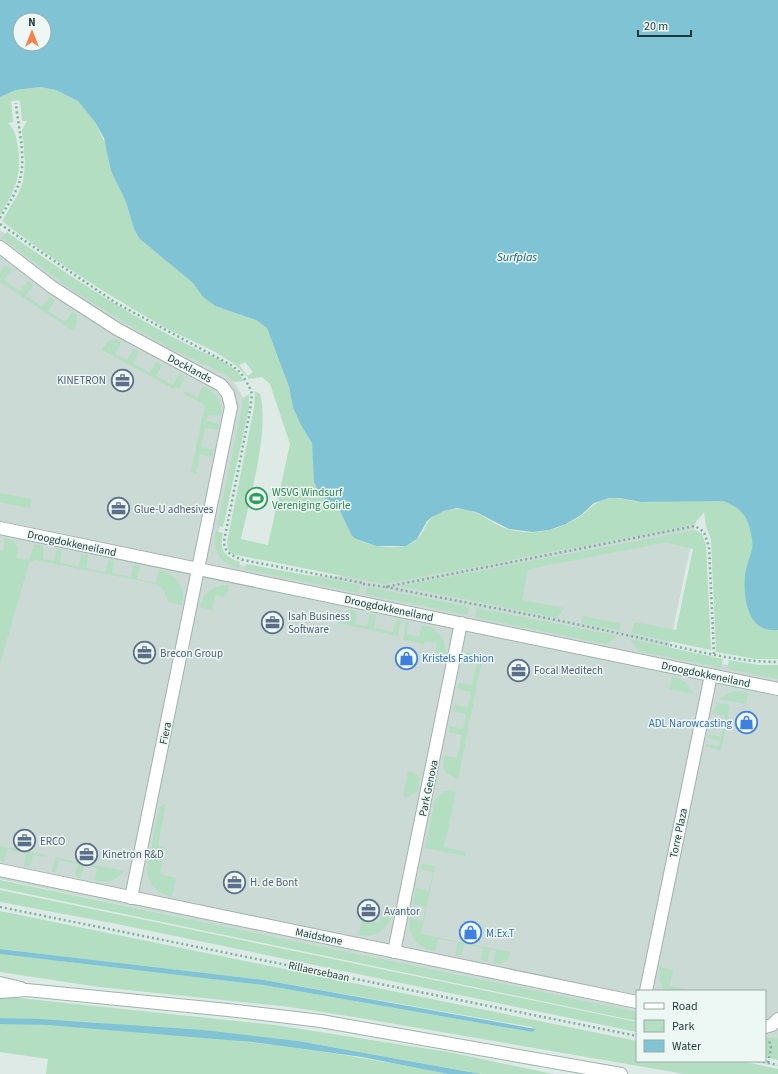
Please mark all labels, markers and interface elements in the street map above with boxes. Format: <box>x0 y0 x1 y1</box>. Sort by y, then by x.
north arrow <box>12 12 52 52</box>
scale bar <box>638 12 691 38</box>
text: N <box>28 15 36 30</box>
text: 20 m <box>644 18 668 35</box>
water label: Surfplas <box>497 249 537 266</box>
street label: Docklands <box>165 350 215 387</box>
office icon: KINETRON <box>109 367 135 393</box>
place label: KINETRON <box>57 373 106 388</box>
sports icon: WSVG Windsurf Vereniging Goirle <box>243 485 269 511</box>
place label: WSVG Windsurf Vereniging Goirle <box>272 485 351 513</box>
office icon: Glue-U adhesives <box>105 496 131 522</box>
place label: Glue-U adhesives <box>134 502 214 517</box>
street label: Droogdokkeneiland <box>26 527 118 560</box>
street label: Droogdokkeneiland <box>343 592 435 625</box>
office icon: Isah Business Software <box>260 609 286 635</box>
place label: Isah Business Software <box>288 609 350 637</box>
office icon: Brecon Group <box>131 640 157 666</box>
shop icon: Kristels Fashion <box>393 645 419 671</box>
place label: Brecon Group <box>160 646 223 661</box>
place label: Kristels Fashion <box>422 651 494 666</box>
office icon: Focal Meditech <box>506 657 532 683</box>
street label: Droogdokkeneiland <box>660 658 752 691</box>
place label: Focal Meditech <box>534 663 603 678</box>
shop icon: ADL Narowcasting <box>734 710 760 736</box>
place label: ADL Narowcasting <box>649 716 732 731</box>
street label: Fiera <box>156 720 175 746</box>
street label: Park Genova <box>415 758 442 818</box>
street label: Torre Plaza <box>666 807 691 860</box>
office icon: ERCO <box>12 828 38 854</box>
place label: ERCO <box>40 834 65 849</box>
office icon: Kinetron R&D <box>74 841 100 867</box>
place label: Kinetron R&D <box>102 847 164 862</box>
office icon: H. de Bont <box>221 869 247 895</box>
place label: H. de Bont <box>250 875 298 890</box>
office icon: Avantor <box>356 898 382 924</box>
place label: Avantor <box>384 904 420 919</box>
shop icon: M.Ex.T <box>457 920 483 946</box>
street label: Maidstone <box>294 924 344 949</box>
place label: M.Ex.T <box>486 926 515 941</box>
street label: Rillaersebaan <box>287 958 351 985</box>
legend <box>636 990 766 1062</box>
text: Road <box>672 998 698 1015</box>
text: Park <box>672 1018 694 1035</box>
text: Water <box>672 1038 702 1055</box>

